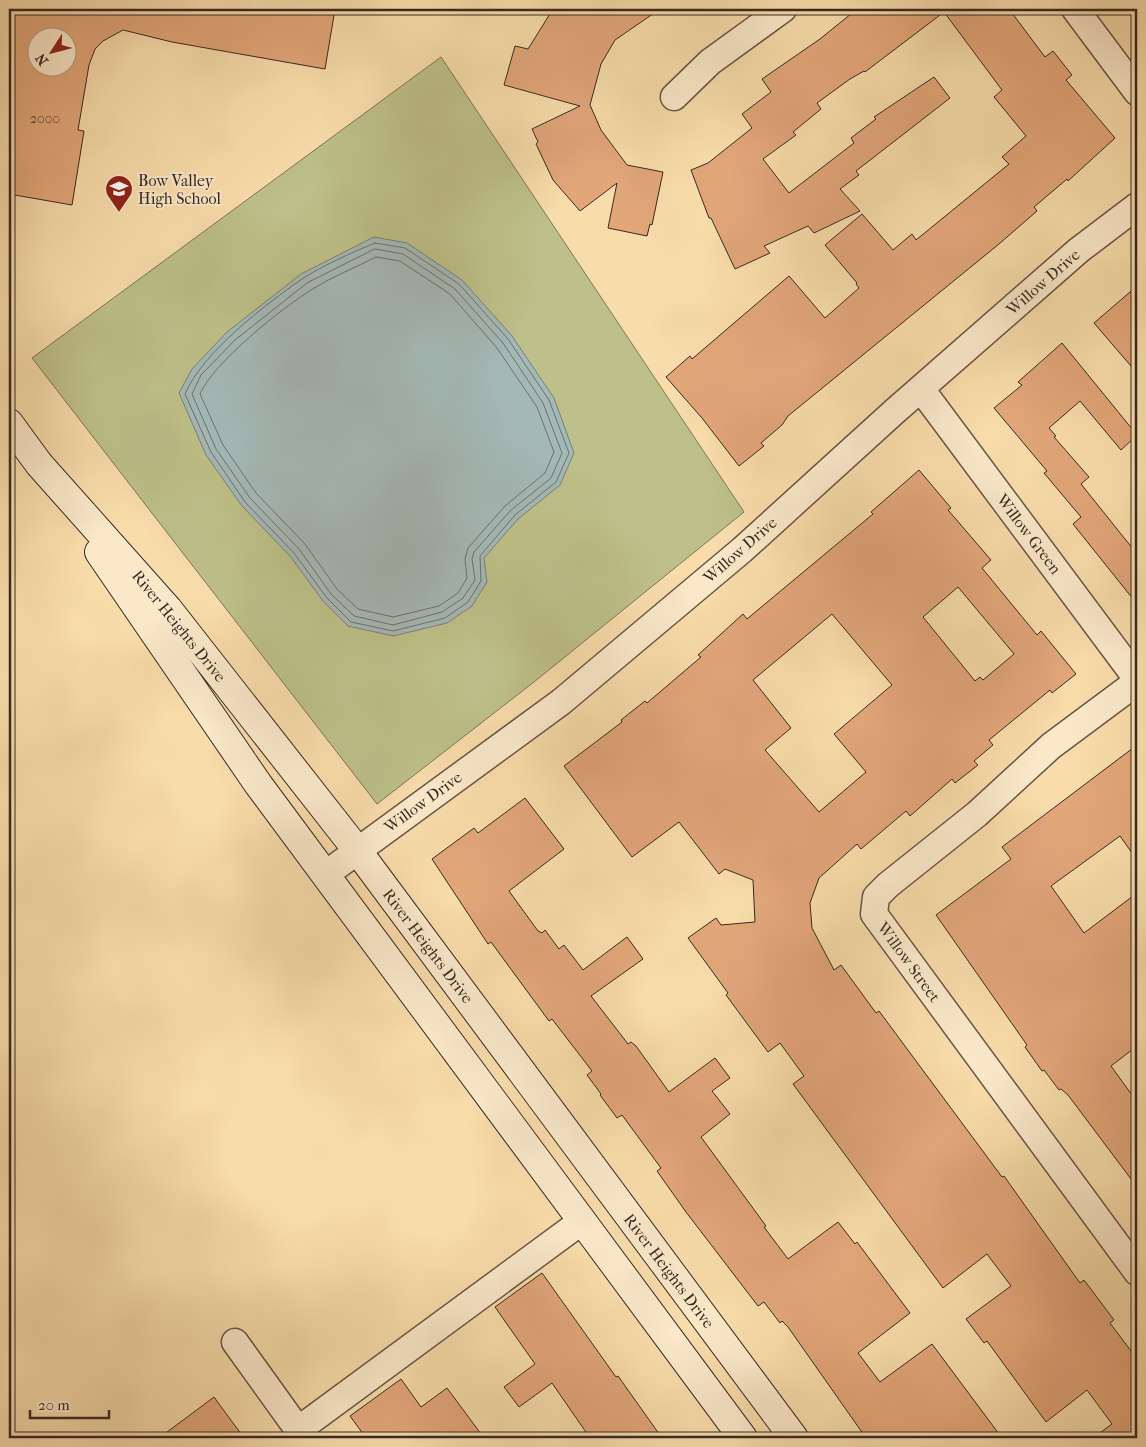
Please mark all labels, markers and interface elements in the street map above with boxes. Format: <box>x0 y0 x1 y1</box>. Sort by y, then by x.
north arrow <box>28 28 78 78</box>
text: N <box>32 50 52 69</box>
house number: 2000 <box>30 110 60 127</box>
place label: Bow Valley High School <box>138 171 222 208</box>
school or university icon: Bow Valley High School <box>104 174 134 213</box>
street label: Willow Drive <box>1002 245 1084 320</box>
street label: Willow Green <box>992 489 1066 578</box>
street label: Willow Drive <box>699 513 781 588</box>
street label: River Heights Drive <box>128 566 230 686</box>
street label: Willow Drive <box>380 767 466 837</box>
street label: River Heights Drive <box>379 885 477 1007</box>
street label: Willow Street <box>873 917 945 1006</box>
street label: River Heights Drive <box>620 1210 718 1332</box>
scale bar <box>30 1387 109 1419</box>
text: 20 m <box>38 1396 70 1414</box>

